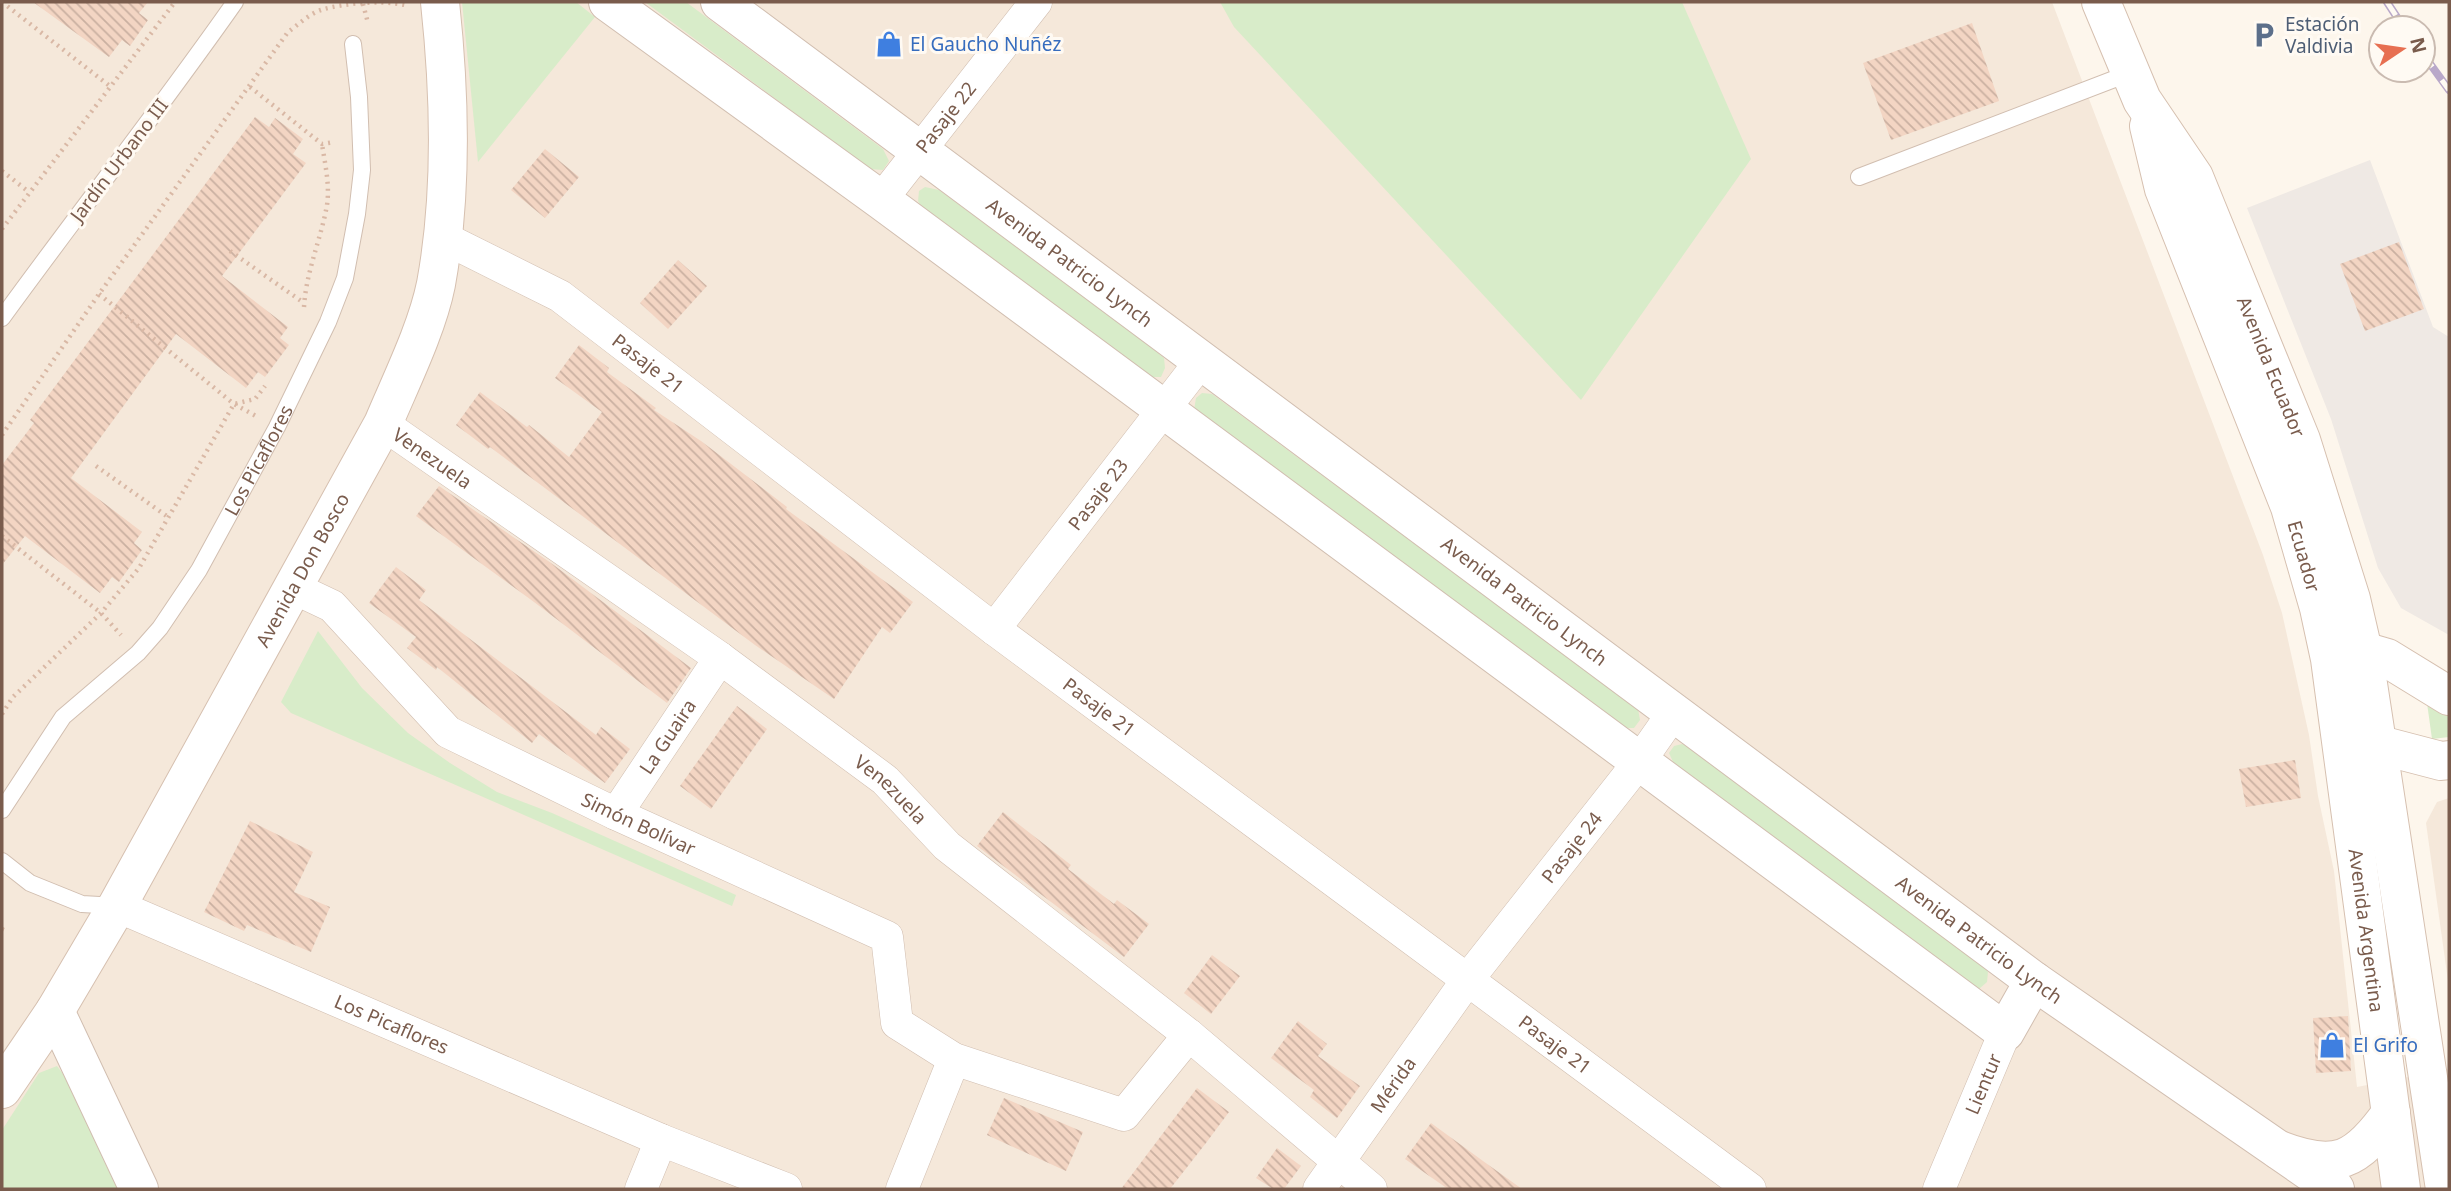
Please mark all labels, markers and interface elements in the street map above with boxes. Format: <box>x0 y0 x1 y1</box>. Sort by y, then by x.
place label: Estación Valdivia <box>2285 11 2359 59</box>
north arrow <box>2367 14 2437 84</box>
parking icon: Estación Valdivia <box>2249 20 2279 50</box>
shop icon: El Gaucho Nuñéz <box>874 29 904 59</box>
place label: El Gaucho Nuñéz <box>910 31 1061 57</box>
text: N <box>2404 35 2433 56</box>
street label: Pasaje 22 <box>910 76 982 159</box>
street label: Jardín Urbano III <box>63 93 174 229</box>
street label: Avenida Patricio Lynch <box>981 192 1158 333</box>
street label: Avenida Ecuador <box>2231 293 2311 441</box>
street label: Pasaje 21 <box>607 328 689 400</box>
street label: Los Picaflores <box>218 401 299 520</box>
street label: Venezuela <box>387 422 477 495</box>
street label: Pasaje 23 <box>1062 453 1134 536</box>
street label: Avenida Don Bosco <box>249 488 355 652</box>
street label: Ecuador <box>2282 517 2327 595</box>
street label: Avenida Patricio Lynch <box>1436 531 1613 672</box>
street label: Pasaje 21 <box>1058 671 1141 743</box>
street label: La Guaira <box>633 694 702 779</box>
street label: Venezuela <box>849 749 933 830</box>
street label: Simón Bolívar <box>577 786 700 862</box>
street label: Pasaje 24 <box>1535 806 1608 889</box>
street label: Avenida Argentina <box>2343 847 2390 1014</box>
street label: Avenida Patricio Lynch <box>1891 870 2068 1010</box>
street label: Los Picaflores <box>331 988 453 1060</box>
street label: Pasaje 21 <box>1513 1009 1597 1080</box>
shop icon: El Grifo <box>2317 1030 2347 1060</box>
place label: El Grifo <box>2353 1032 2418 1058</box>
street label: Lientur <box>1959 1049 2008 1118</box>
street label: Mérida <box>1364 1051 1422 1118</box>

